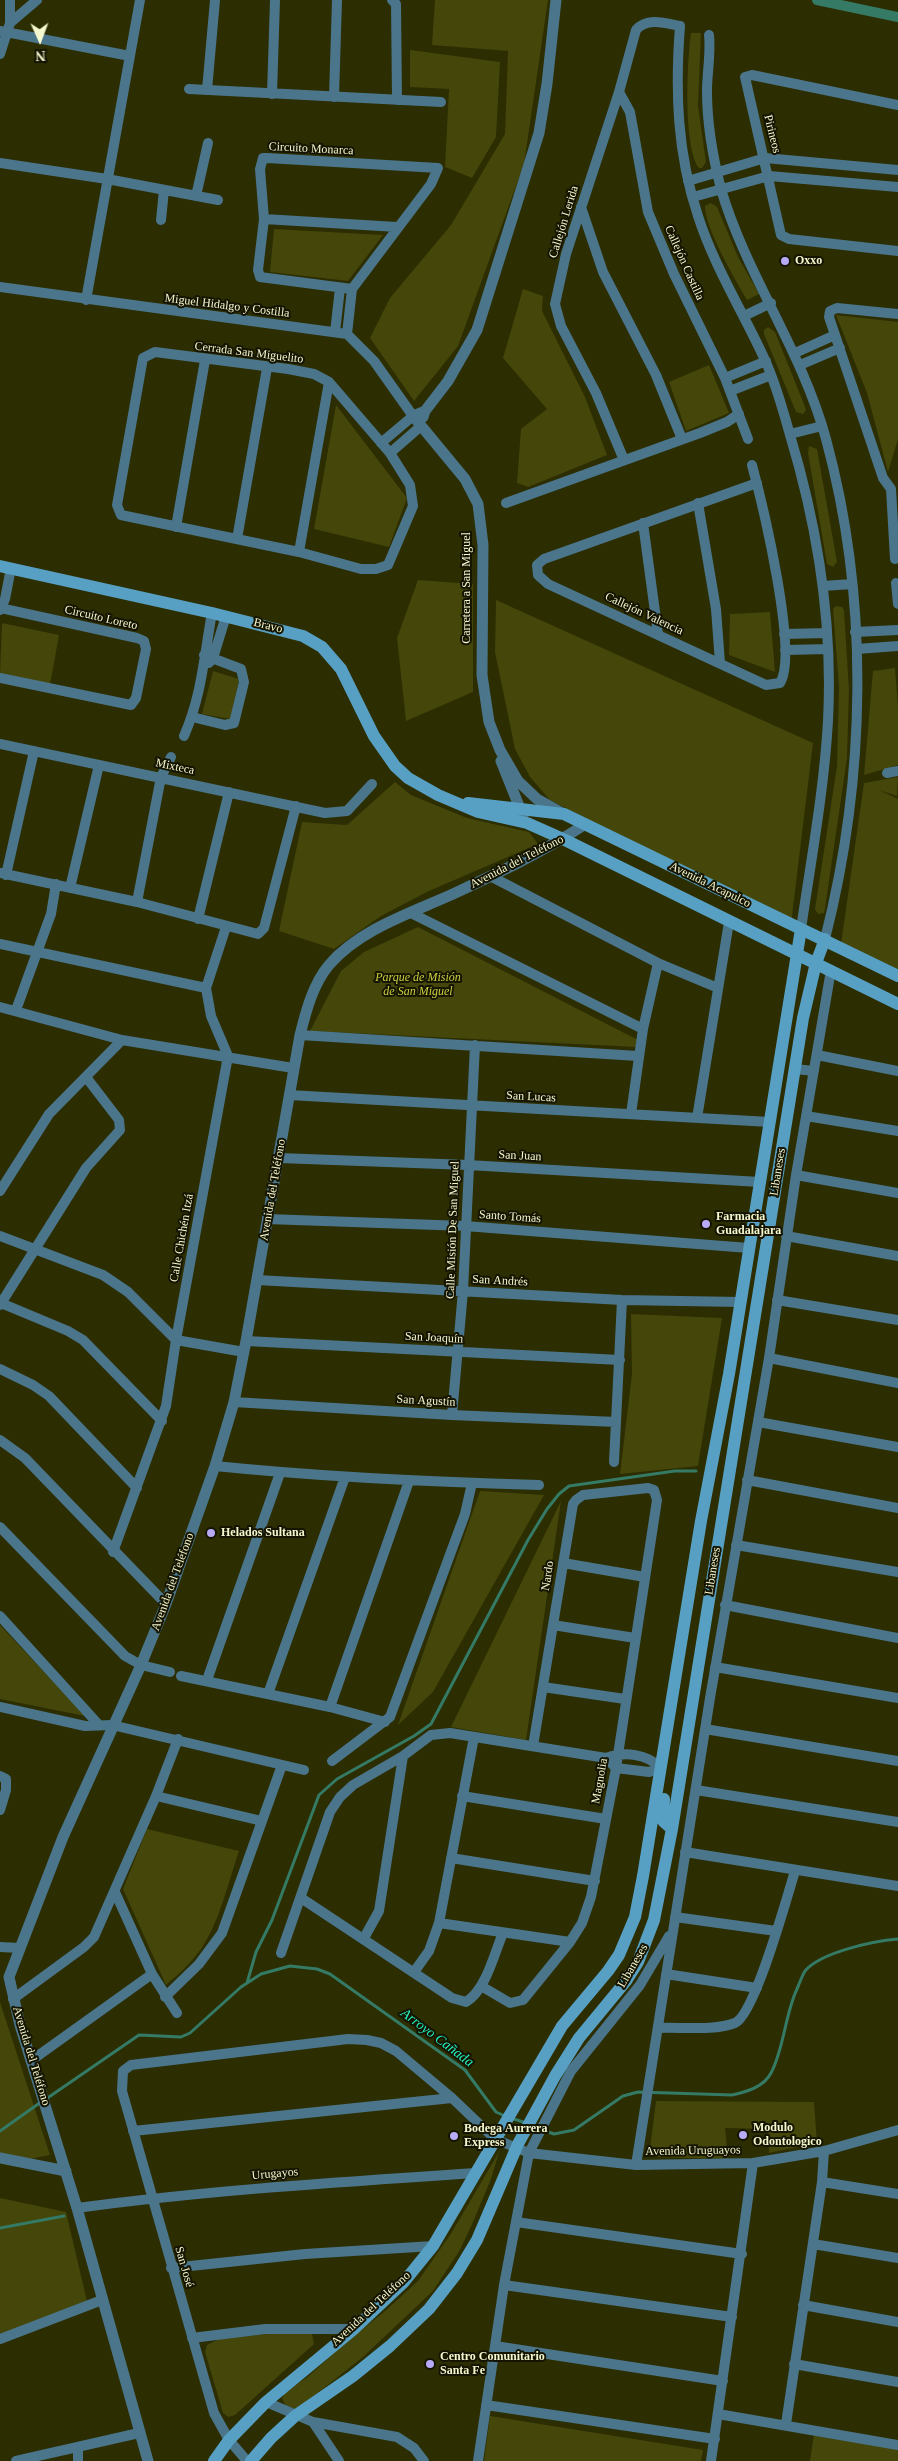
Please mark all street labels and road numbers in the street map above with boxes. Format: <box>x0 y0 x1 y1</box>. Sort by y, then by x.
street label: Pirineos <box>760 113 784 155</box>
street label: Circuito Monarca <box>268 140 354 158</box>
street label: Callejón Lerida <box>546 184 582 260</box>
street label: Callejón Castilla <box>661 223 707 303</box>
street label: Miguel Hidalgo y Costilla <box>164 291 290 321</box>
street label: Cerrada San Miguelito <box>194 339 304 367</box>
street label: Carretera a San Miguel <box>460 532 474 644</box>
street label: Callejón Valencia <box>602 590 686 638</box>
street label: Circuito Loreto <box>63 603 139 633</box>
street label: Bravo <box>252 615 284 637</box>
street label: Mixteca <box>154 756 196 778</box>
street label: Avenida del Teléfono <box>468 832 566 892</box>
street label: Avenida Acapulco <box>667 859 753 911</box>
street label: San Lucas <box>506 1089 556 1105</box>
street label: Avenida del Teléfono <box>257 1138 289 1242</box>
street label: Libaneses <box>767 1147 789 1197</box>
street label: San Juan <box>498 1148 542 1164</box>
street label: Calle Misión De San Miguel <box>443 1161 463 1299</box>
street label: Calle Chichén Itzá <box>167 1193 197 1283</box>
street label: Santo Tomás <box>478 1208 542 1226</box>
street label: San Andrés <box>472 1272 528 1290</box>
street label: San Joaquín <box>404 1329 464 1347</box>
street label: San Agustín <box>396 1392 456 1410</box>
street label: Avenida del Teléfono <box>149 1531 197 1633</box>
street label: Libaneses <box>702 1546 724 1596</box>
street label: Nardo <box>539 1560 557 1592</box>
street label: Magnolia <box>589 1757 611 1805</box>
street label: Libaneses <box>615 1942 651 1990</box>
street label: Avenida del Teléfono <box>9 2005 53 2107</box>
street label: Avenida Uruguayos <box>645 2143 741 2159</box>
street label: Urugayos <box>251 2165 299 2183</box>
street label: San José <box>171 2245 197 2289</box>
street label: Avenida del Teléfono <box>328 2269 414 2349</box>

